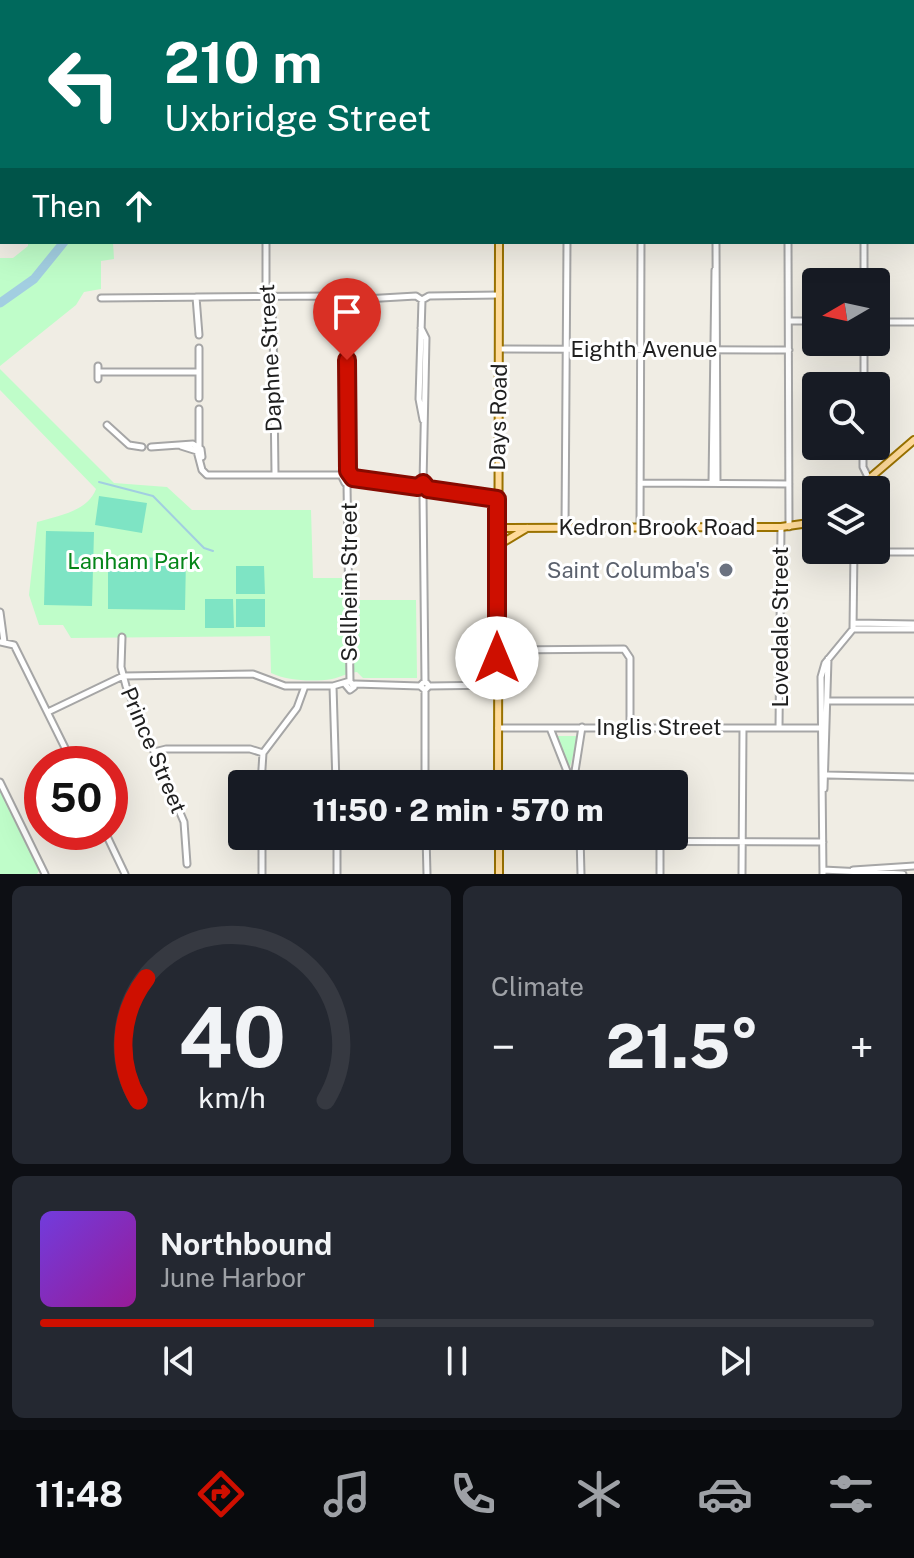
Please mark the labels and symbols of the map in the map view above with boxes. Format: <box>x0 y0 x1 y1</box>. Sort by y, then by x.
north arrow <box>802 268 890 356</box>
pin <box>313 278 381 360</box>
street label: Daphne Street <box>253 284 287 432</box>
street label: Eighth Avenue <box>571 336 717 362</box>
street label: Days Road <box>484 363 512 471</box>
street label: Sellheim Street <box>336 502 362 662</box>
street label: Kedron Brook Road <box>559 514 755 540</box>
street label: Lovedale Street <box>767 546 793 708</box>
park label: Lanham Park <box>67 548 201 574</box>
place label: Saint Columba's <box>547 557 710 583</box>
marker: Saint Columba's <box>717 561 735 579</box>
position arrow <box>455 616 539 700</box>
street label: Prince Street <box>116 683 192 817</box>
street label: Inglis Street <box>596 714 722 740</box>
speed limit sign: 50 <box>24 746 128 850</box>

